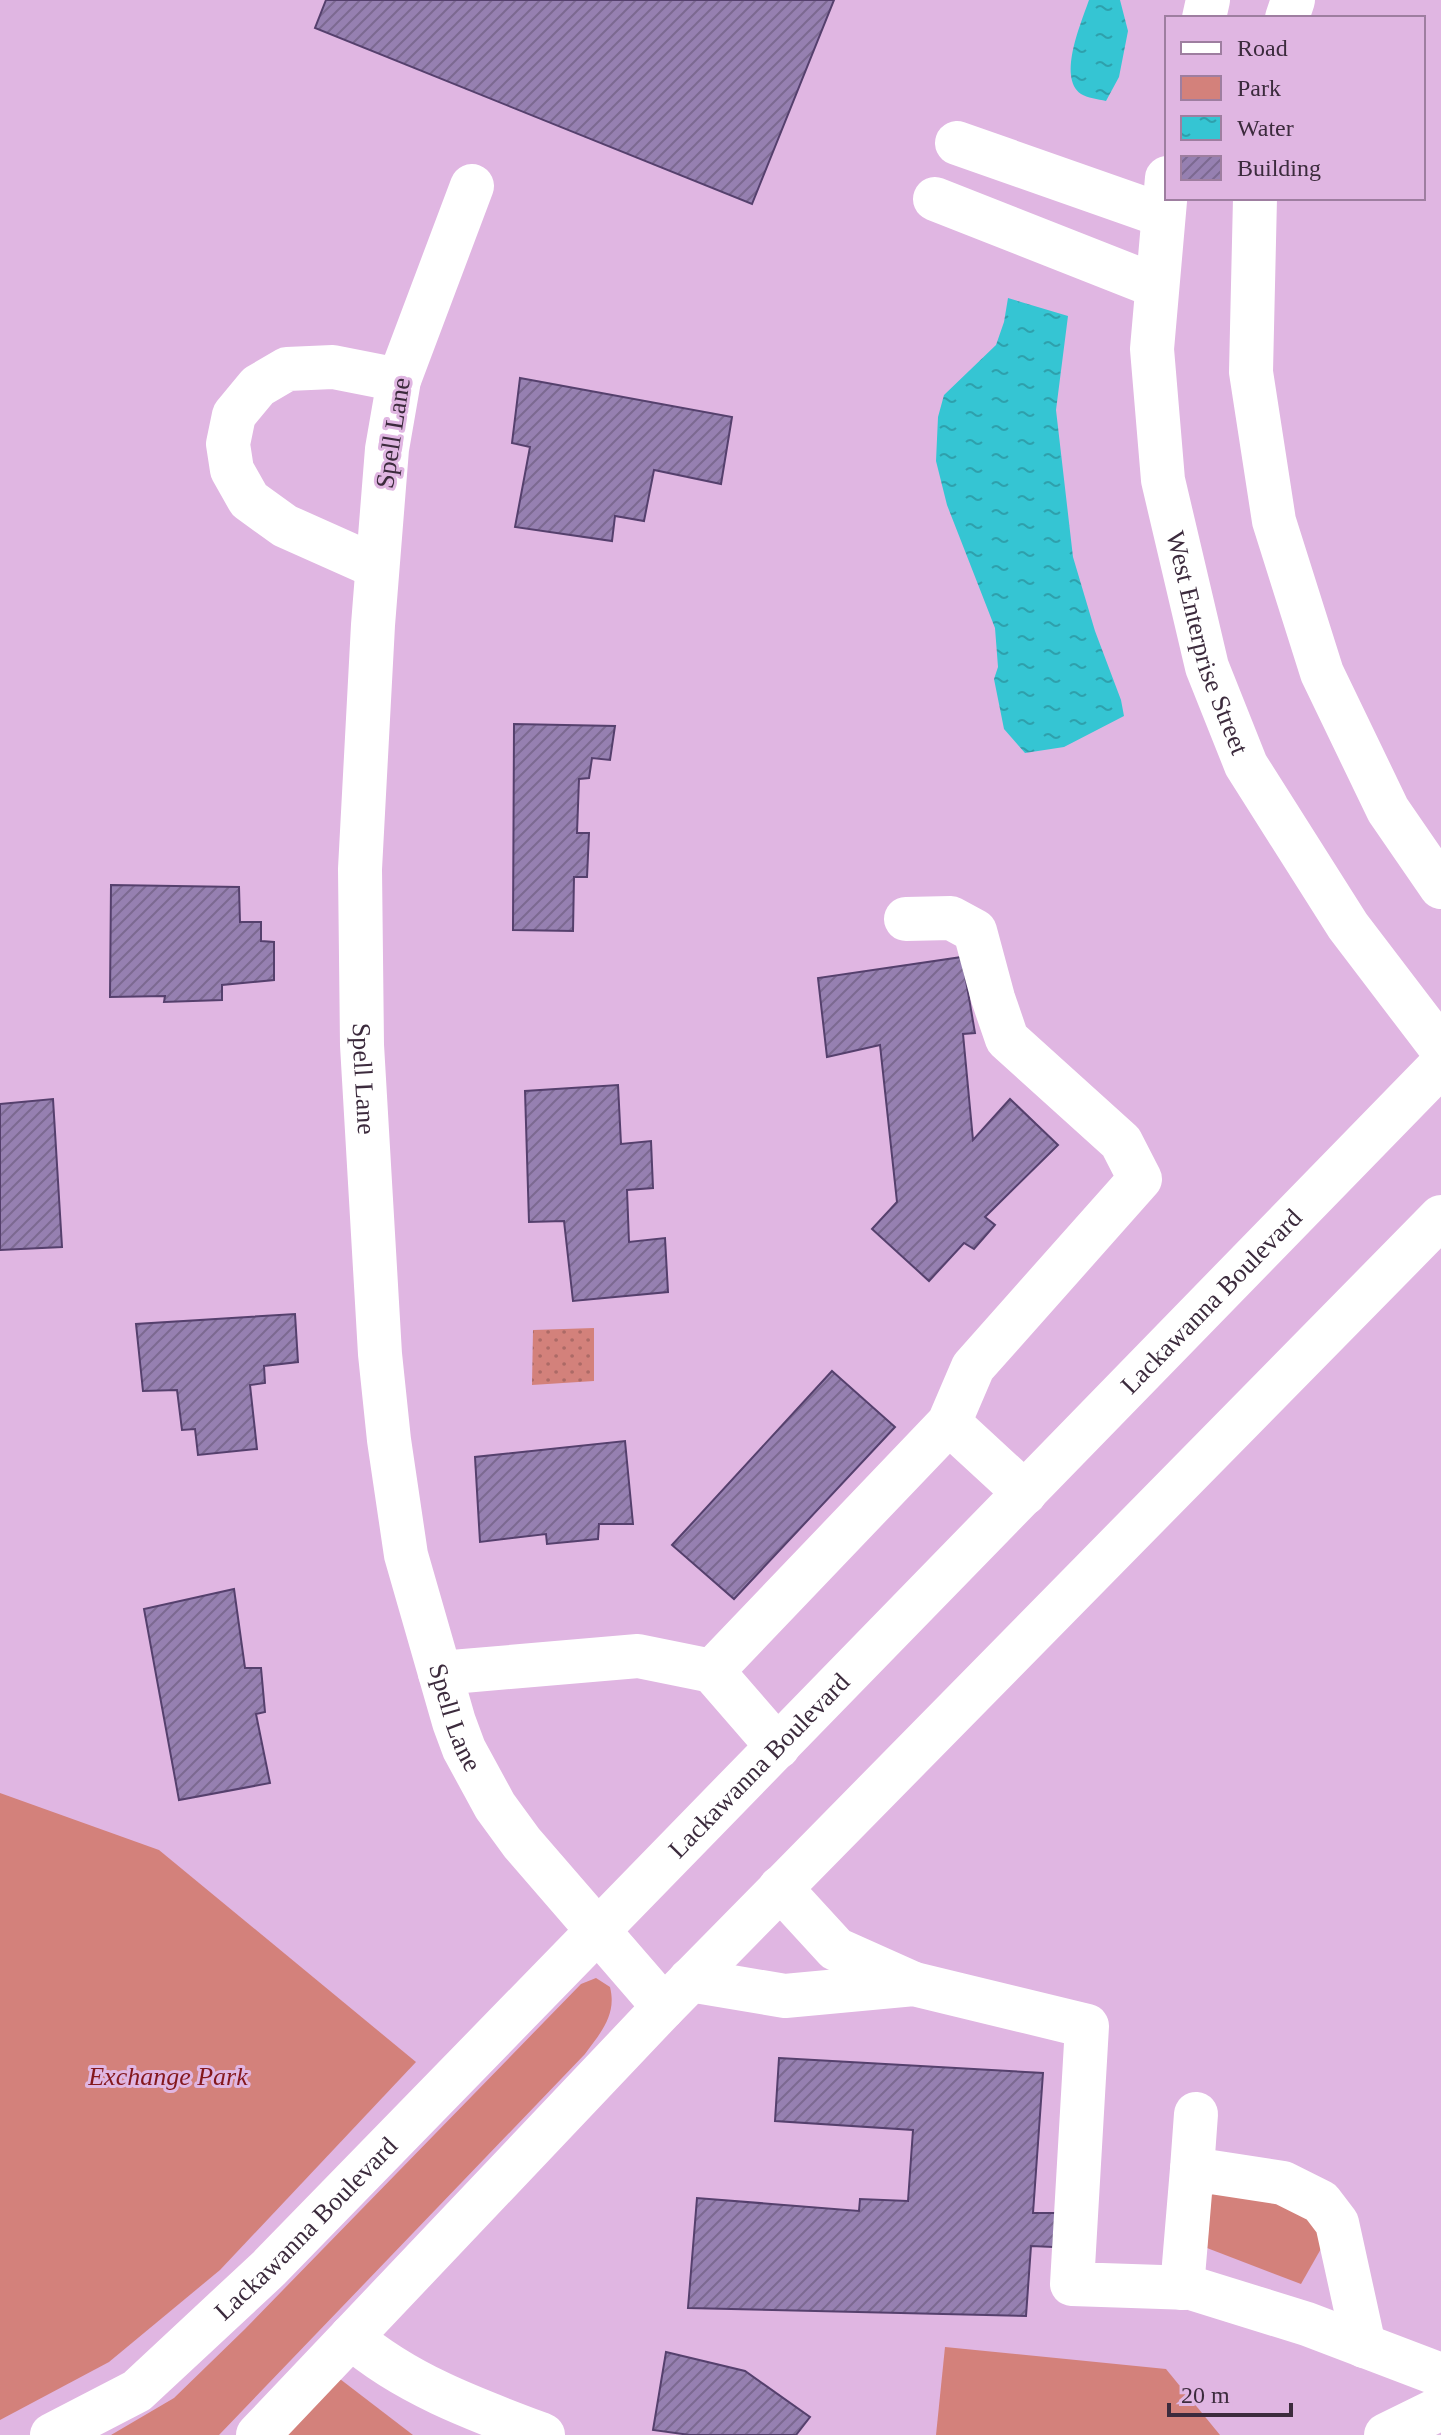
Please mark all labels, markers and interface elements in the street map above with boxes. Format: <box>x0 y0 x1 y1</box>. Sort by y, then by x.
legend <box>1165 16 1425 200</box>
text: Road <box>1237 35 1288 61</box>
text: Park <box>1237 75 1281 101</box>
text: Water <box>1237 115 1294 141</box>
text: Building <box>1237 155 1321 181</box>
street label: Spell Lane <box>370 375 416 491</box>
street label: West Enterprise Street <box>1161 528 1255 759</box>
street label: Spell Lane <box>347 1023 382 1135</box>
street label: Lackawanna Boulevard <box>1115 1203 1307 1399</box>
street label: Spell Lane <box>423 1660 488 1776</box>
street label: Lackawanna Boulevard <box>662 1667 855 1864</box>
park label: Exchange Park <box>87 2062 248 2091</box>
street label: Lackawanna Boulevard <box>208 2131 403 2326</box>
scale bar <box>1169 2367 1291 2417</box>
text: 20 m <box>1181 2382 1230 2408</box>

